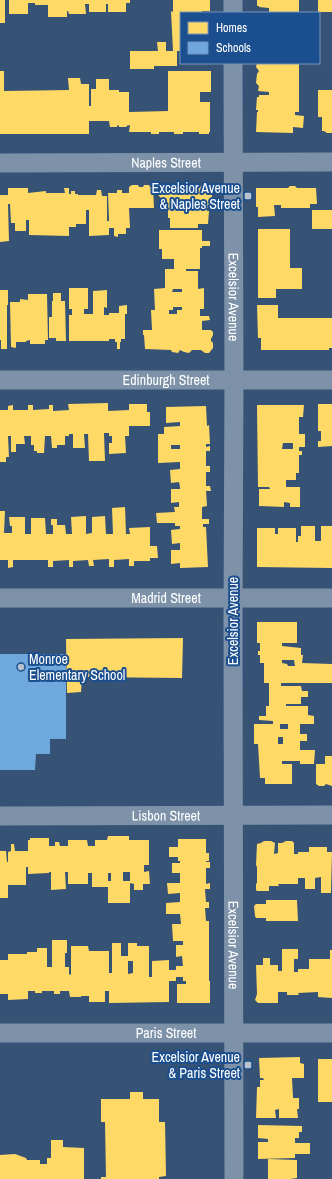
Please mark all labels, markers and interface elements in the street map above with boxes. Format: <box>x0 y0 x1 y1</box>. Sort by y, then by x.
legend <box>180 12 320 64</box>
text: Homes <box>216 20 247 36</box>
text: Schools <box>216 40 251 56</box>
street label: Naples Street <box>131 153 201 172</box>
place label: Excelsior Avenue & Naples Street <box>151 179 240 213</box>
marker: Excelsior Avenue & Naples Street <box>243 191 253 201</box>
street label: Excelsior Avenue <box>225 253 243 341</box>
street label: Edinburgh Street <box>123 371 209 389</box>
street label: Excelsior Avenue <box>224 577 242 665</box>
street label: Madrid Street <box>131 589 201 607</box>
place label: Monroe Elementary School <box>29 650 125 684</box>
marker: Monroe Elementary School <box>16 662 26 672</box>
street label: Lisbon Street <box>132 806 200 825</box>
street label: Excelsior Avenue <box>225 901 243 989</box>
street label: Paris Street <box>136 1024 196 1042</box>
place label: Excelsior Avenue & Paris Street <box>151 1048 240 1082</box>
marker: Excelsior Avenue & Paris Street <box>243 1060 253 1070</box>

